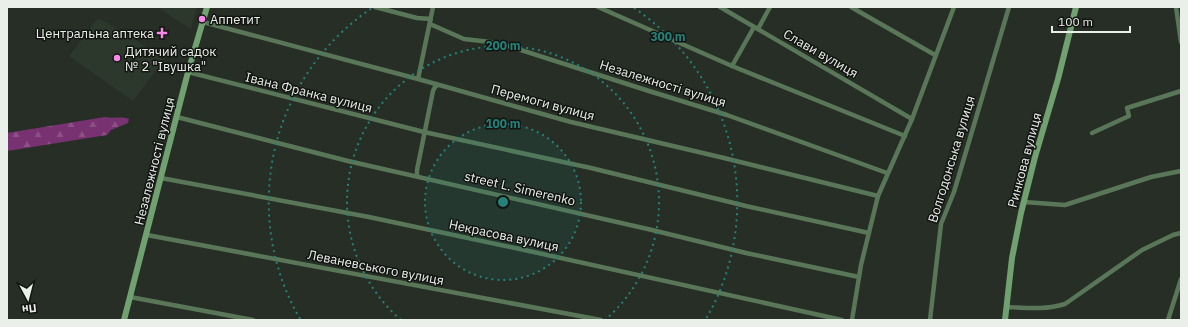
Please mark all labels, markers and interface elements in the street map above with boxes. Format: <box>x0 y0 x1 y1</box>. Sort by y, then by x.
scale bar <box>1052 8 1130 34</box>
place label: Аппетит <box>210 11 260 28</box>
marker: Аппетит <box>197 14 207 24</box>
text: 100 m <box>1058 14 1093 29</box>
place label: Центральна аптека <box>36 25 154 42</box>
street label: Слави вулиця <box>780 25 861 82</box>
marker: Центральна аптека <box>157 28 167 38</box>
text: 300 m <box>650 29 686 44</box>
text: 200 m <box>485 38 521 53</box>
place label: Дитячий садок № 2 "Івушка" <box>125 43 216 75</box>
marker: Дитячий садок № 2 "Івушка" <box>112 53 122 63</box>
street label: Незалежності вулиця <box>598 56 728 111</box>
street label: Івана Франка вулиця <box>244 68 374 116</box>
street label: Перемоги вулиця <box>489 80 597 125</box>
street label: Волгодонська вулиця <box>924 94 979 225</box>
street label: Незалежності вулиця <box>130 95 179 227</box>
street label: Ринкова вулиця <box>1004 111 1045 210</box>
text: 100 m <box>485 116 521 131</box>
street label: street L. Simerenko <box>463 167 577 210</box>
centre of rings <box>496 195 510 209</box>
street label: Некрасова вулиця <box>447 216 560 255</box>
street label: Леваневського вулиця <box>306 246 446 289</box>
north arrow <box>8 279 48 319</box>
text: Пн <box>21 301 37 317</box>

